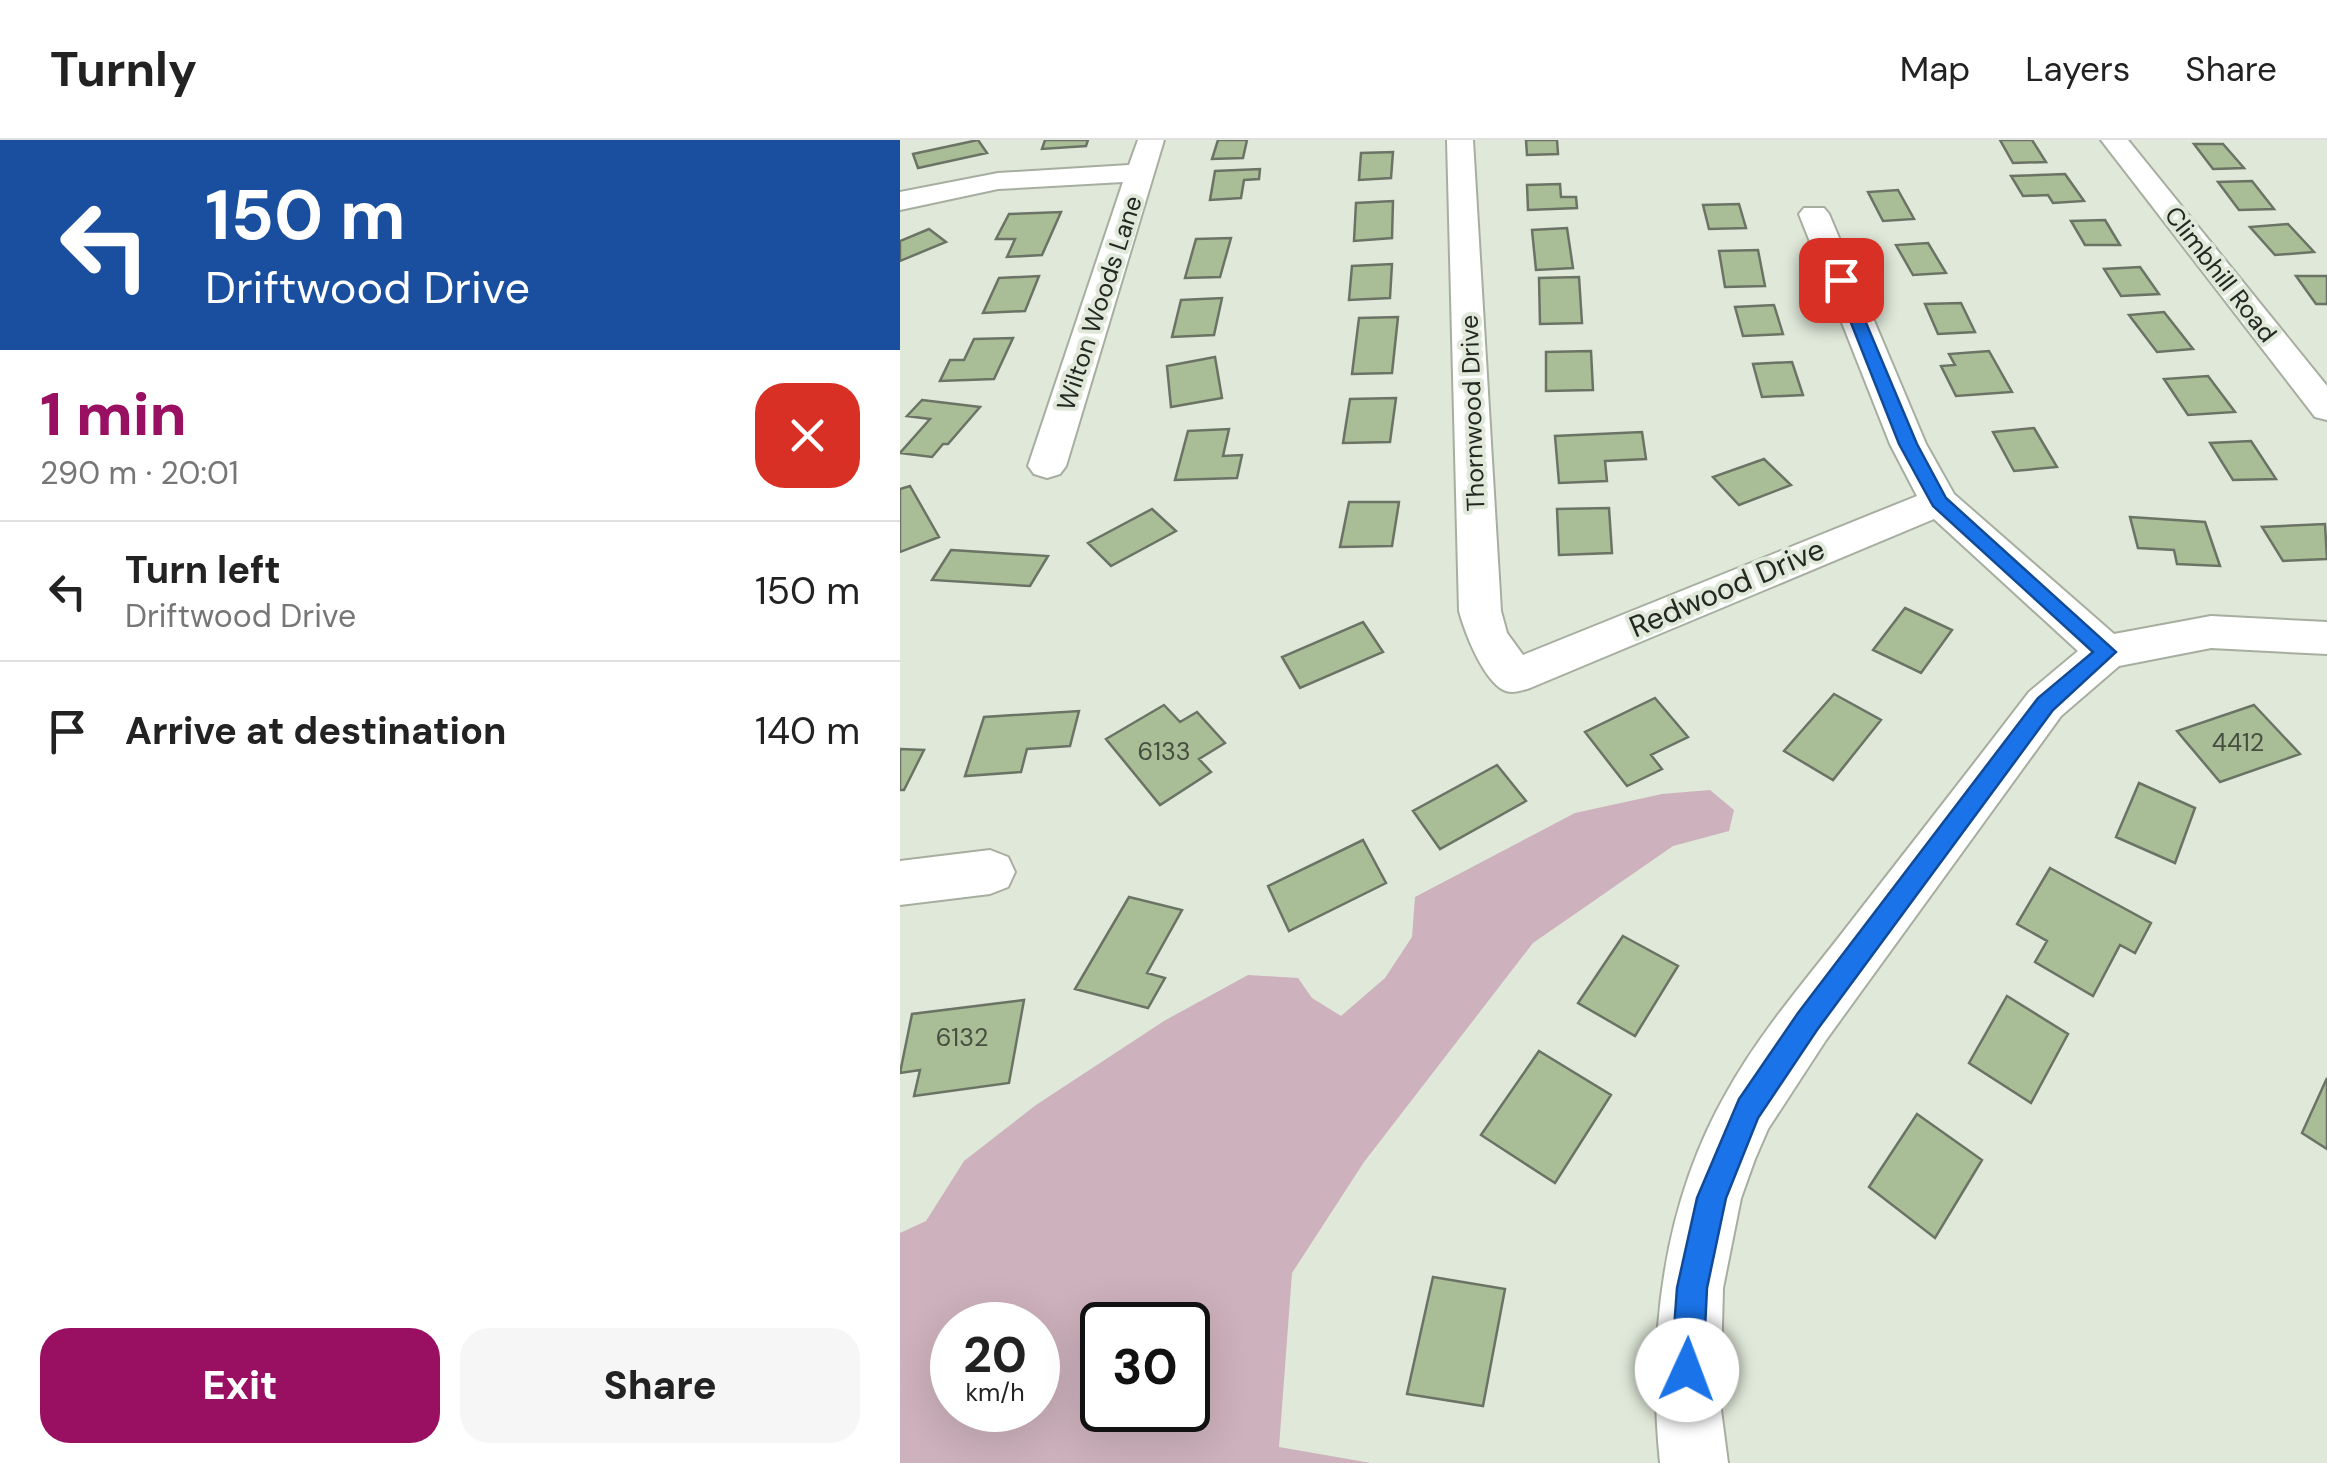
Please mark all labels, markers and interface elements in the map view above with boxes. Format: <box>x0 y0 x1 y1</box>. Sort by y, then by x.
text: Turnly <box>50 38 197 101</box>
text: Map <box>1900 46 1970 92</box>
text: Layers <box>2025 46 2130 92</box>
text: Share <box>2185 46 2277 92</box>
text: 150 m <box>205 170 406 261</box>
icon: left <box>40 180 170 310</box>
street label: Wilton Woods Lane <box>1049 192 1150 415</box>
street label: Climbhill Road <box>2157 200 2284 349</box>
pin <box>1799 238 1884 323</box>
icon: arrive <box>1814 253 1869 308</box>
text: Driftwood Drive <box>205 258 530 317</box>
street label: Thornwood Drive <box>1453 314 1492 512</box>
text: 1 min <box>40 375 187 454</box>
button: close <box>755 383 860 488</box>
text: 290 m · 20:01 <box>40 452 239 494</box>
street label: Redwood Drive <box>1623 529 1830 646</box>
text: Turn left <box>125 545 281 595</box>
icon: left <box>40 564 95 619</box>
text: 150 m <box>755 566 860 616</box>
text: Driftwood Drive <box>125 595 356 637</box>
icon: arrive <box>40 704 95 759</box>
text: Arrive at destination <box>125 706 507 756</box>
text: 140 m <box>755 706 860 756</box>
house number: 4412 <box>2212 726 2264 759</box>
house number: 6133 <box>1137 735 1191 768</box>
house number: 6132 <box>936 1021 988 1054</box>
speed limit sign: 30 <box>1080 1302 1210 1432</box>
position arrow <box>1635 1318 1739 1422</box>
text: 20 <box>963 1322 1027 1388</box>
button: Exit <box>40 1328 440 1443</box>
button: Share <box>460 1328 860 1443</box>
text: km/h <box>965 1376 1025 1409</box>

